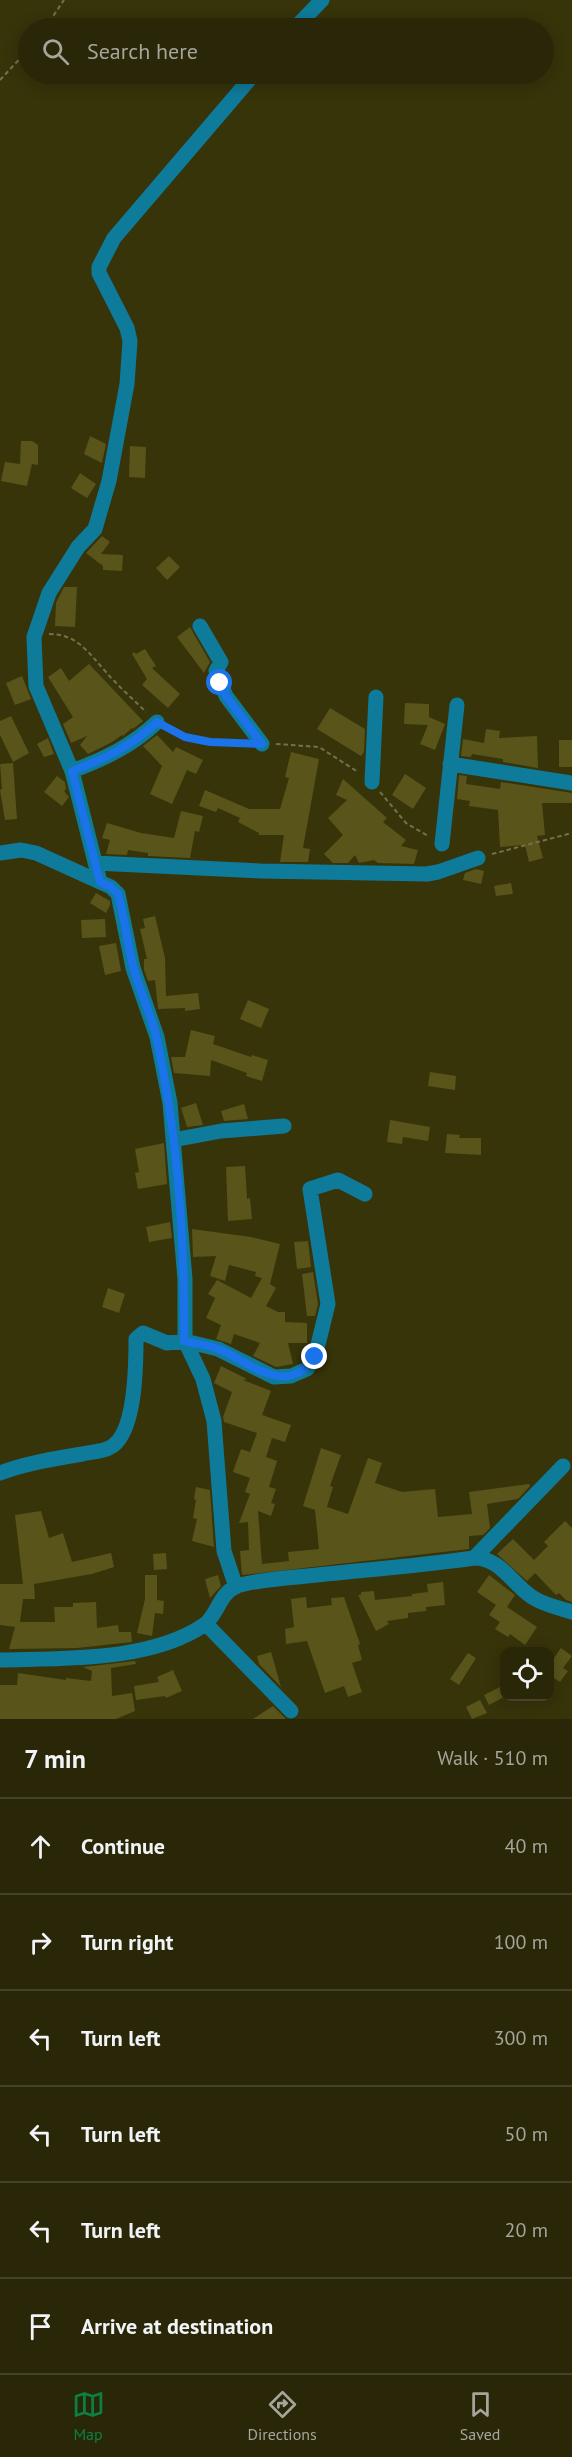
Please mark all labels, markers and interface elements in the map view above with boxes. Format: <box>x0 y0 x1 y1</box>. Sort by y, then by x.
search box <box>18 18 554 84</box>
icon: search <box>39 35 72 68</box>
text: Search here <box>87 37 198 65</box>
route start <box>206 669 232 695</box>
route end <box>301 1343 327 1369</box>
map controls <box>500 1647 554 1701</box>
button: locate <box>500 1647 554 1701</box>
text: 7 min <box>24 1742 86 1775</box>
text: Walk · 510 m <box>437 1745 548 1771</box>
icon: ahead <box>24 1830 57 1863</box>
text: Continue <box>81 1832 165 1860</box>
text: 40 m <box>505 1833 548 1859</box>
icon: right <box>24 1926 57 1959</box>
text: Turn right <box>81 1928 173 1956</box>
text: 100 m <box>494 1929 548 1955</box>
icon: left <box>24 2022 57 2055</box>
text: Turn left <box>81 2024 161 2052</box>
text: 300 m <box>494 2025 548 2051</box>
icon: left <box>24 2118 57 2151</box>
text: Turn left <box>81 2120 161 2148</box>
text: 50 m <box>505 2121 548 2147</box>
icon: left <box>24 2214 57 2247</box>
text: Turn left <box>81 2216 161 2244</box>
text: 20 m <box>505 2217 548 2243</box>
icon: arrive <box>24 2310 57 2343</box>
text: Arrive at destination <box>81 2312 273 2340</box>
tab: Map <box>72 2388 105 2444</box>
tab: Directions <box>248 2388 317 2444</box>
tab: Saved <box>460 2388 500 2444</box>

